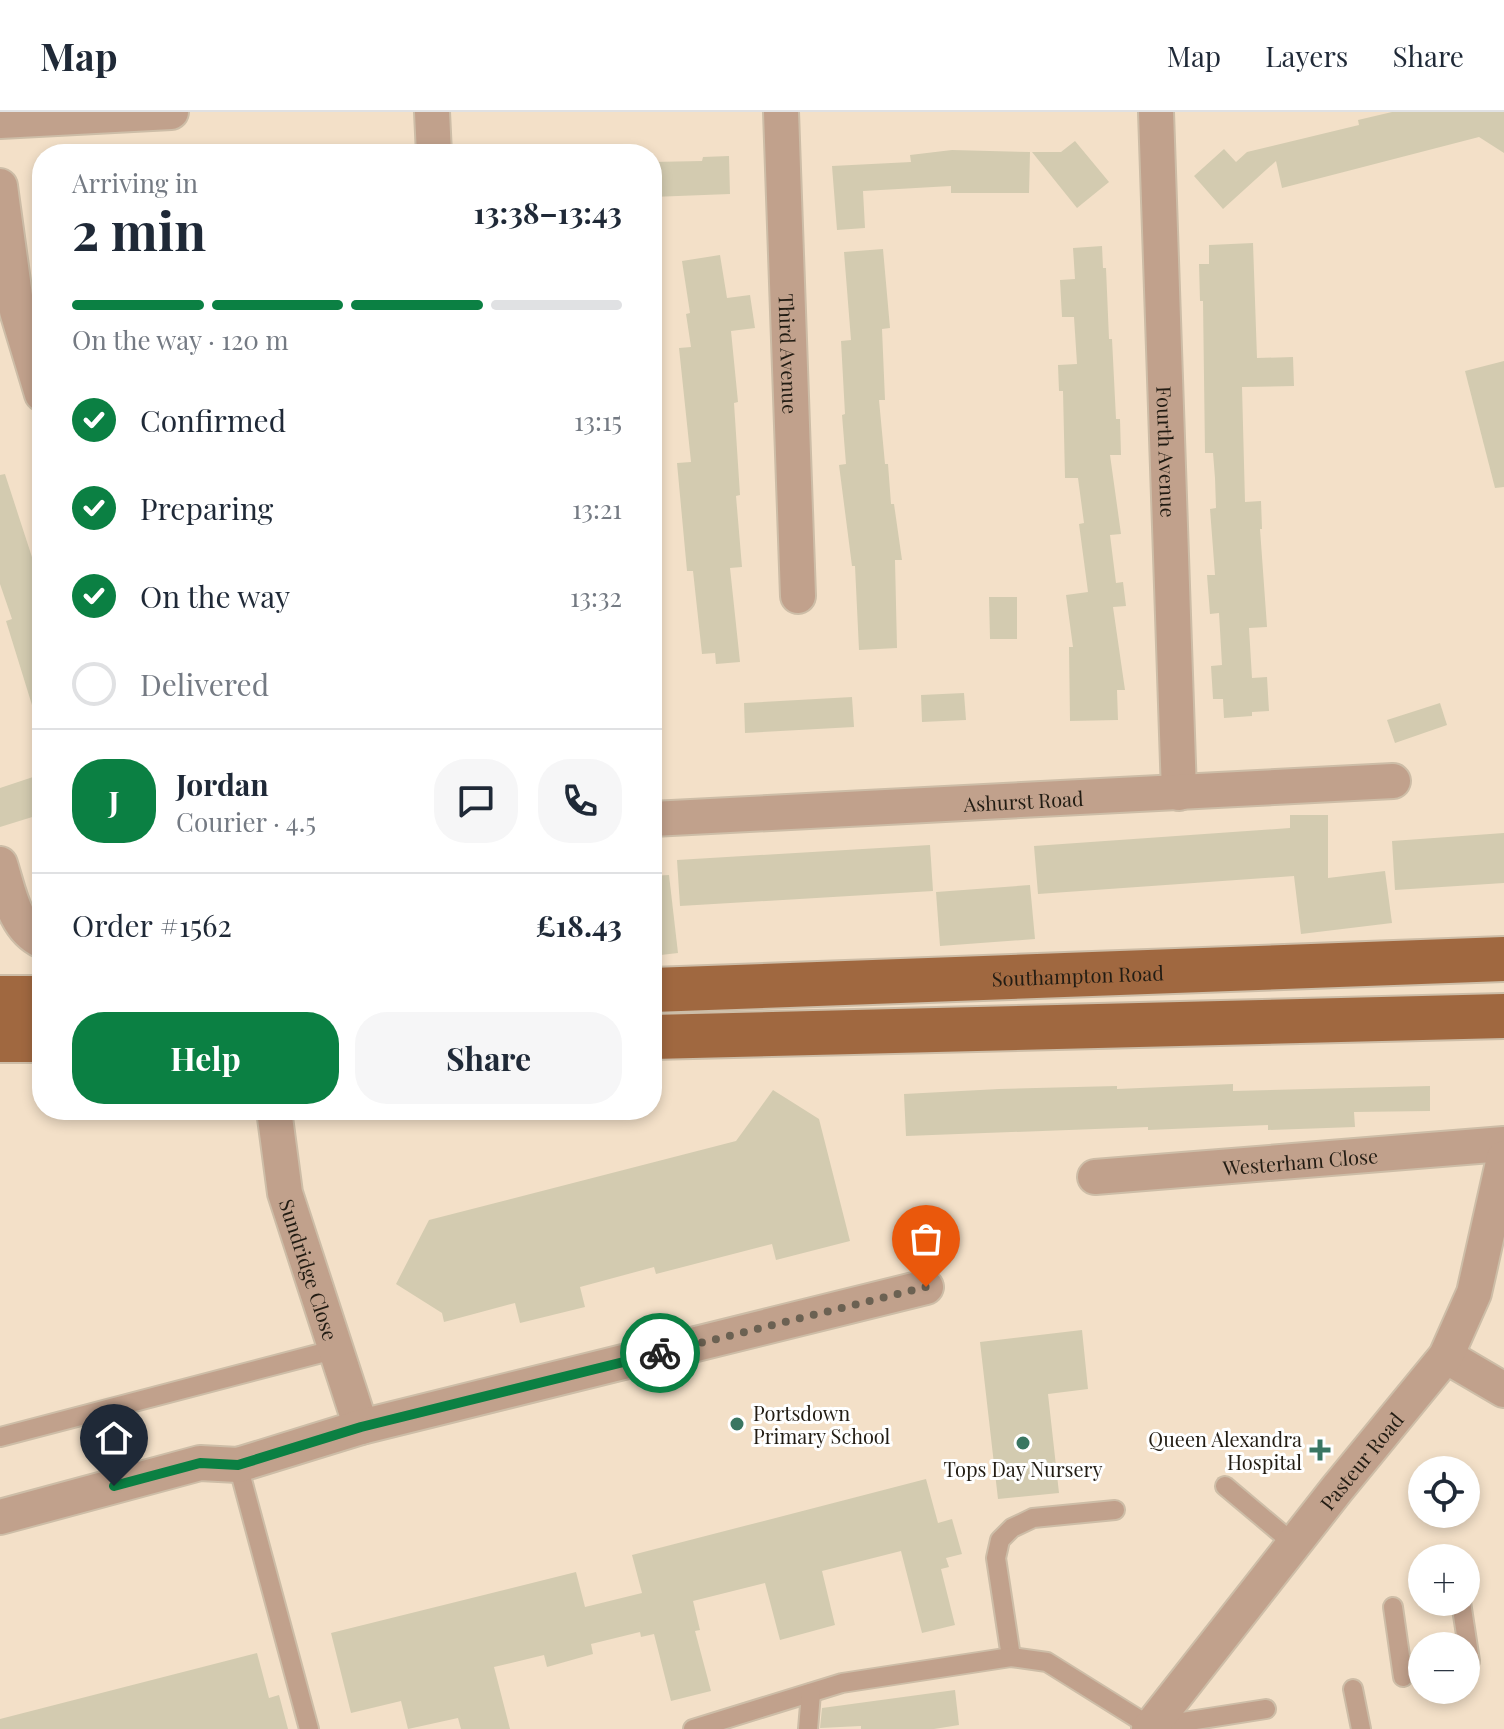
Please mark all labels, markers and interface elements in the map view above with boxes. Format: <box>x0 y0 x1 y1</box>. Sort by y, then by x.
text: Map <box>40 30 117 81</box>
text: Map <box>1167 37 1221 74</box>
text: Layers <box>1265 37 1348 74</box>
text: Share <box>1392 37 1464 74</box>
text: Arriving in <box>72 165 198 200</box>
text: 13:38–13:43 <box>474 192 622 232</box>
text: 2 min <box>72 195 206 264</box>
street label: Third Avenue <box>774 293 805 415</box>
text: On the way · 120 m <box>72 322 289 357</box>
street label: Fourth Avenue <box>1152 386 1183 518</box>
icon: check <box>72 398 116 442</box>
text: Confirmed <box>140 400 286 440</box>
text: 13:15 <box>574 403 622 438</box>
icon: check <box>72 486 116 530</box>
text: Preparing <box>140 488 273 528</box>
text: 13:21 <box>572 491 622 526</box>
icon: check <box>72 574 116 618</box>
text: On the way <box>140 576 290 616</box>
text: 13:32 <box>570 579 622 614</box>
text: Delivered <box>140 664 269 704</box>
button: chat <box>434 759 518 843</box>
button: phone <box>538 759 622 843</box>
text: Jordan <box>176 764 269 804</box>
text: J <box>109 781 119 821</box>
street label: Ashurst Road <box>962 783 1085 817</box>
text: Courier · 4.5 <box>176 804 316 839</box>
text: Order #1562 <box>72 905 232 945</box>
text: £18.43 <box>536 905 622 945</box>
street label: Southampton Road <box>991 958 1165 991</box>
button: Help <box>72 1012 339 1104</box>
button: Share <box>355 1012 622 1104</box>
street label: Westerham Close <box>1221 1141 1379 1180</box>
street label: Sundridge Close <box>274 1195 345 1344</box>
pin <box>892 1205 960 1287</box>
icon: bag <box>904 1217 948 1261</box>
courier <box>620 1313 700 1393</box>
icon: bike <box>638 1331 682 1375</box>
place label: Portsdown Primary School <box>753 1399 891 1449</box>
pin <box>80 1404 148 1486</box>
street label: Pasteur Road <box>1313 1406 1409 1515</box>
marker: Portsdown Primary School <box>728 1415 746 1433</box>
icon: home <box>92 1416 136 1460</box>
place label: Queen Alexandra Hospital <box>1148 1425 1302 1475</box>
marker: Tops Day Nursery <box>1014 1434 1032 1452</box>
marker: Queen Alexandra Hospital <box>1309 1439 1331 1461</box>
place label: Tops Day Nursery <box>943 1455 1103 1482</box>
map controls <box>1408 1456 1480 1704</box>
button: locate <box>1408 1456 1480 1528</box>
button: + <box>1408 1544 1480 1616</box>
button: − <box>1408 1632 1480 1704</box>

